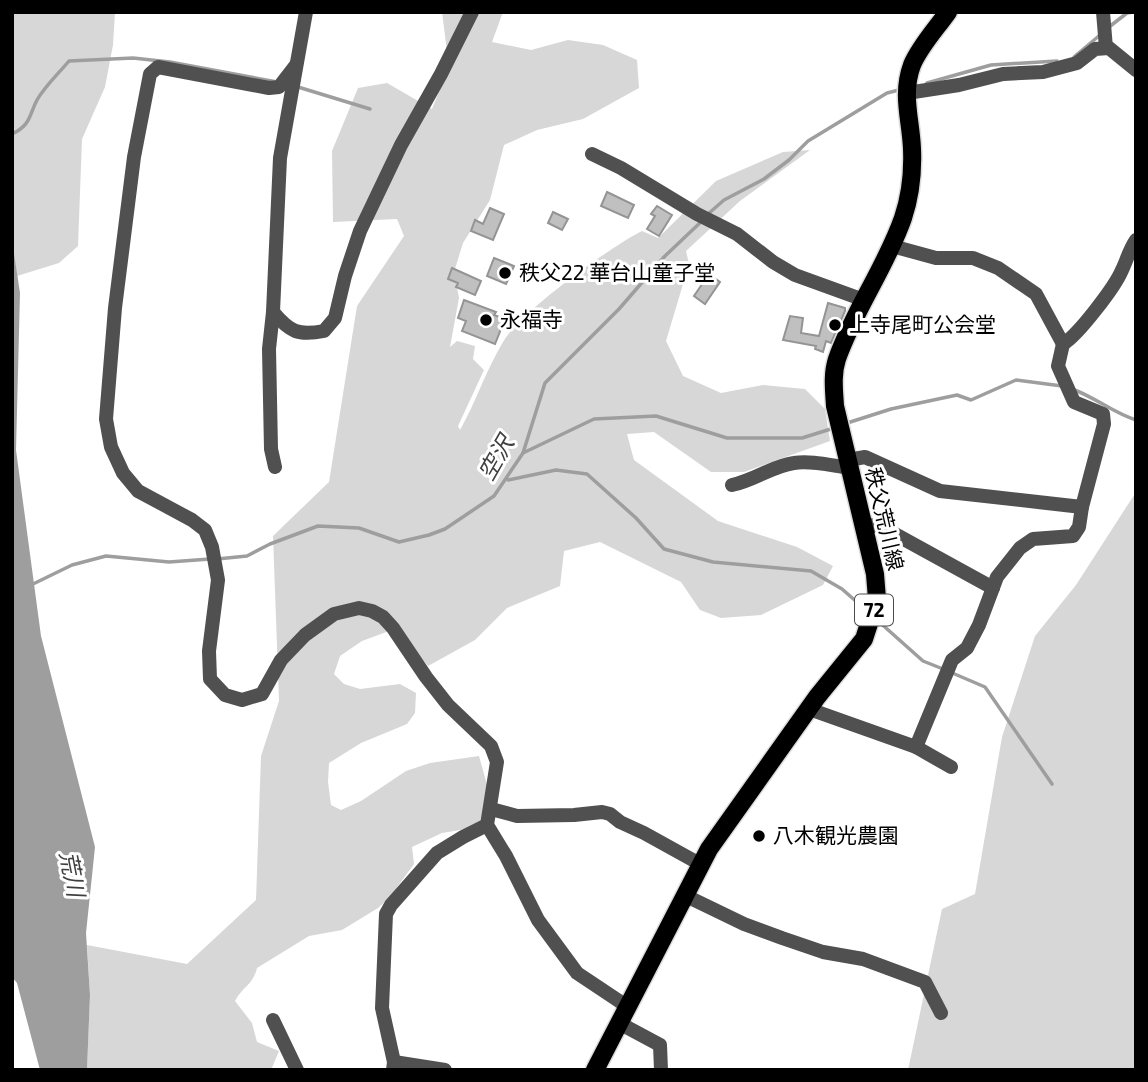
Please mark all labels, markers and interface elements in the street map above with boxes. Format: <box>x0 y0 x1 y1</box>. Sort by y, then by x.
place label: 秩父22 華台山童子堂 <box>519 259 715 284</box>
marker: 秩父22 華台山童子堂 <box>497 265 513 281</box>
place label: 永福寺 <box>500 306 563 331</box>
place label: 上寺尾町公会堂 <box>849 311 996 336</box>
marker: 永福寺 <box>478 312 494 328</box>
marker: 上寺尾町公会堂 <box>827 317 843 333</box>
water label: 空沢 <box>472 428 520 484</box>
street label: 秩父荒川線 <box>861 465 909 573</box>
road number: 72 <box>855 594 893 625</box>
place label: 八木観光農園 <box>773 822 899 847</box>
marker: 八木観光農園 <box>751 828 767 844</box>
water label: 荒川 <box>55 849 92 902</box>

